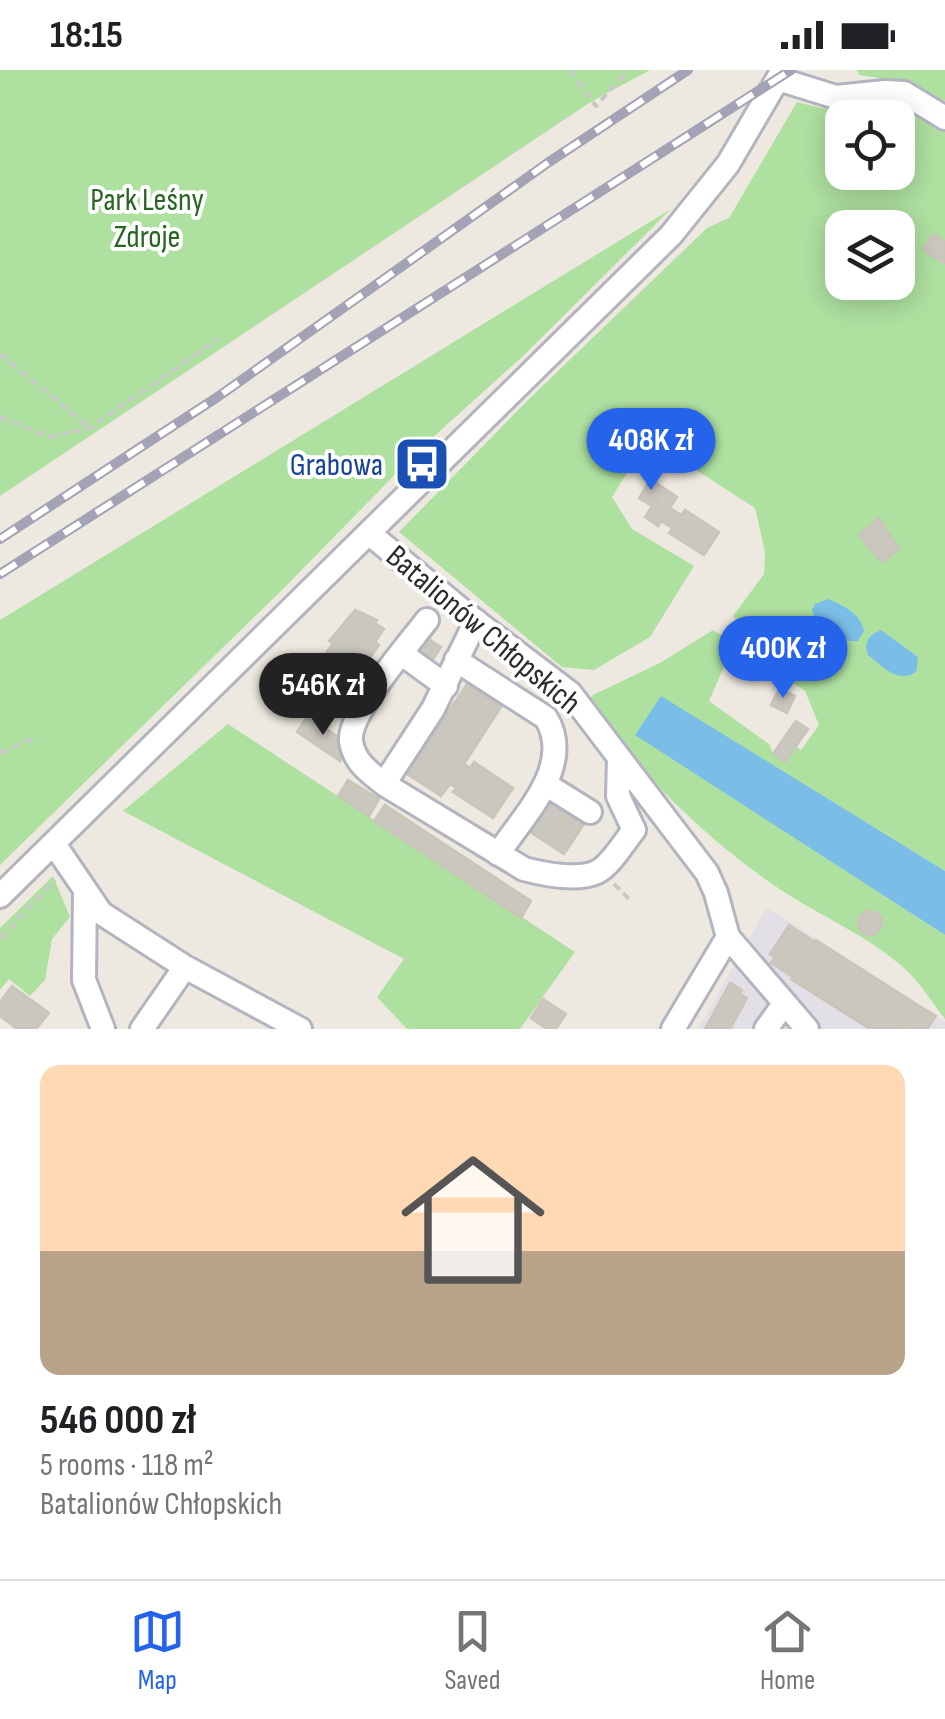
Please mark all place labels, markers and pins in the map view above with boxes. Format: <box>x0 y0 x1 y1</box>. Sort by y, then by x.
pin: 408K zł <box>559 408 743 493</box>
bus stop icon: Grabowa <box>392 434 452 494</box>
place label: Grabowa <box>290 446 383 485</box>
pin: 400K zł <box>691 616 875 701</box>
pin: 546K zł <box>231 653 415 738</box>

